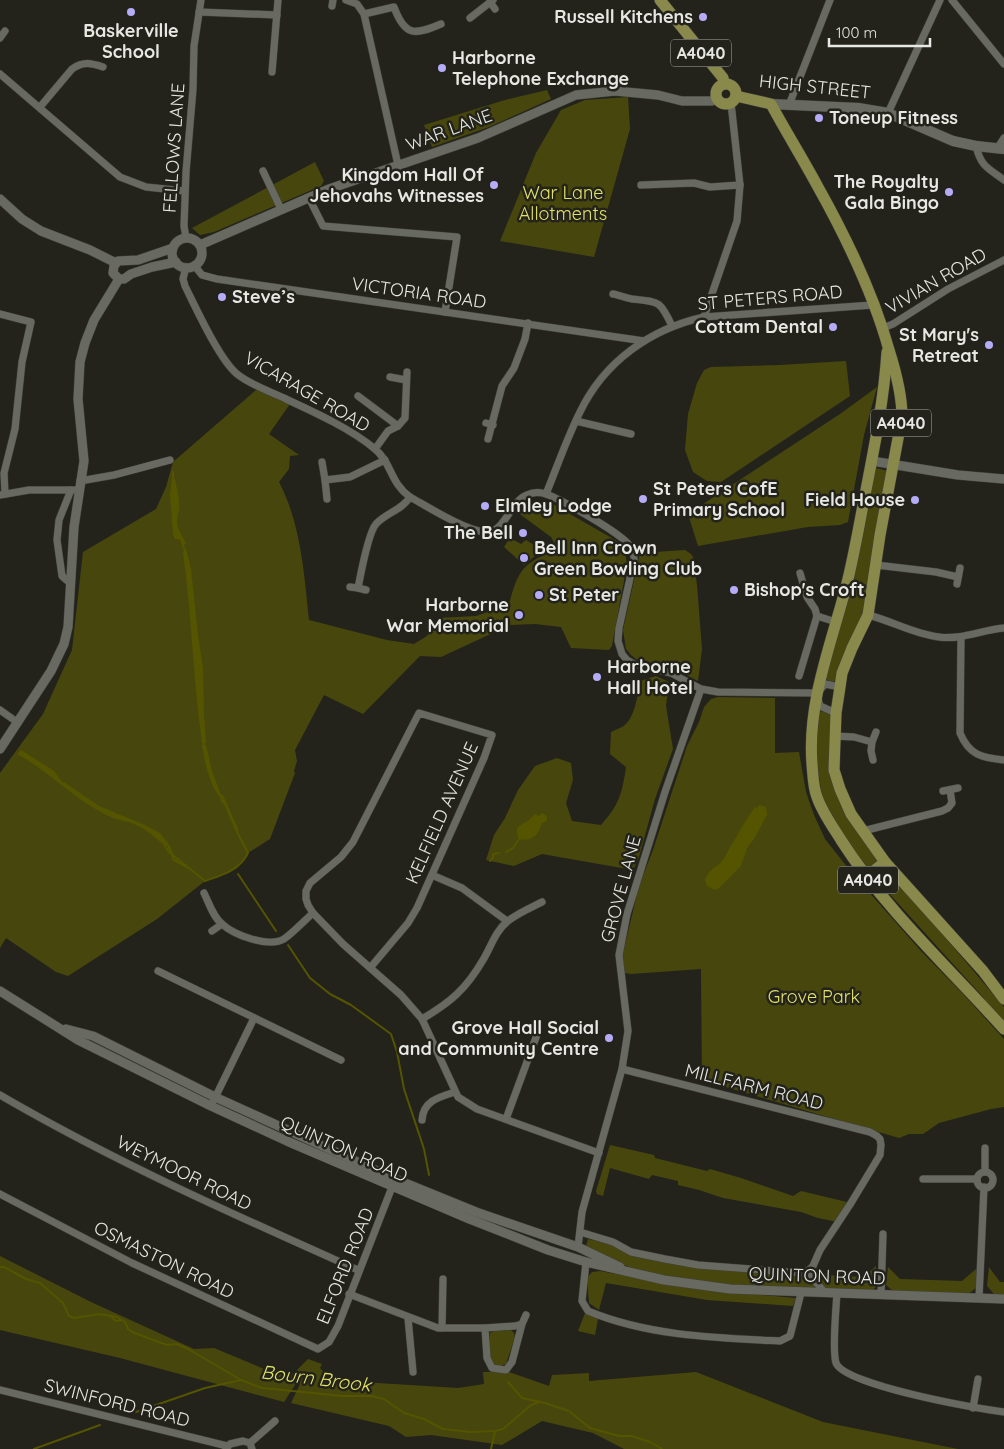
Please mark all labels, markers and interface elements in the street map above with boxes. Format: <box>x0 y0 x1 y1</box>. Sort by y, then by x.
place label: Russell Kitchens <box>554 5 693 28</box>
marker: Baskerville School <box>125 6 137 18</box>
marker: Russell Kitchens <box>697 11 709 23</box>
scale bar <box>829 15 930 47</box>
place label: Baskerville School <box>83 19 179 63</box>
text: 100 m <box>836 23 877 42</box>
road number: A4040 <box>671 40 731 66</box>
place label: Harborne Telephone Exchange <box>452 46 629 90</box>
marker: Harborne Telephone Exchange <box>436 62 448 74</box>
street label: HIGH STREET <box>758 69 872 104</box>
street label: FELLOWS LANE <box>157 82 190 214</box>
street label: WAR LANE <box>403 103 495 156</box>
place label: Toneup Fitness <box>829 106 958 129</box>
marker: Toneup Fitness <box>813 112 825 124</box>
place label: Kingdom Hall Of Jehovahs Witnesses <box>310 163 484 207</box>
place label: The Royalty Gala Bingo <box>833 170 939 214</box>
marker: Kingdom Hall Of Jehovahs Witnesses <box>488 179 500 191</box>
park label: War Lane Allotments <box>519 181 607 225</box>
marker: The Royalty Gala Bingo <box>943 186 955 198</box>
street label: VIVIAN ROAD <box>881 242 990 319</box>
street label: VICTORIA ROAD <box>350 272 488 313</box>
street label: ST PETERS ROAD <box>697 280 843 315</box>
place label: Steve’s <box>232 285 295 308</box>
marker: Steve’s <box>216 291 228 303</box>
place label: Cottam Dental <box>695 315 823 338</box>
marker: Cottam Dental <box>827 321 839 333</box>
place label: St Mary's Retreat <box>899 323 979 367</box>
marker: St Mary's Retreat <box>983 339 995 351</box>
street label: VICARAGE ROAD <box>240 346 374 437</box>
road number: A4040 <box>871 409 931 436</box>
place label: St Peters CofE Primary School <box>653 477 785 521</box>
place label: Field House <box>805 488 905 511</box>
marker: St Peters CofE Primary School <box>637 493 649 505</box>
place label: Elmley Lodge <box>495 494 612 517</box>
marker: Field House <box>909 494 921 506</box>
marker: Elmley Lodge <box>479 500 491 512</box>
place label: The Bell <box>443 521 513 544</box>
marker: The Bell <box>517 527 529 539</box>
place label: Bell Inn Crown Green Bowling Club <box>534 536 702 580</box>
marker: Bell Inn Crown Green Bowling Club <box>518 552 530 564</box>
place label: Bishop's Croft <box>744 578 865 601</box>
place label: St Peter <box>549 583 619 606</box>
marker: Bishop's Croft <box>728 584 740 596</box>
marker: St Peter <box>533 589 545 601</box>
place label: Harborne War Memorial <box>387 593 509 637</box>
marker: Harborne War Memorial <box>513 609 525 621</box>
place label: Harborne Hall Hotel <box>607 655 693 699</box>
marker: Harborne Hall Hotel <box>591 671 603 683</box>
street label: KELFIELD AVENUE <box>400 738 483 887</box>
street label: GROVE LANE <box>595 833 646 945</box>
road number: A4040 <box>838 866 898 894</box>
park label: Grove Park <box>768 985 860 1008</box>
place label: Grove Hall Social and Community Centre <box>398 1016 599 1060</box>
marker: Grove Hall Social and Community Centre <box>603 1032 615 1044</box>
street label: MILLFARM ROAD <box>683 1058 826 1115</box>
street label: QUINTON ROAD <box>277 1110 411 1187</box>
street label: WEYMOOR ROAD <box>113 1130 255 1215</box>
street label: ELFORD ROAD <box>311 1204 378 1327</box>
street label: OSMASTON ROAD <box>90 1216 238 1303</box>
street label: QUINTON ROAD <box>748 1262 886 1289</box>
water label: Bourn Brook <box>260 1359 374 1397</box>
street label: SWINFORD ROAD <box>42 1373 192 1432</box>

